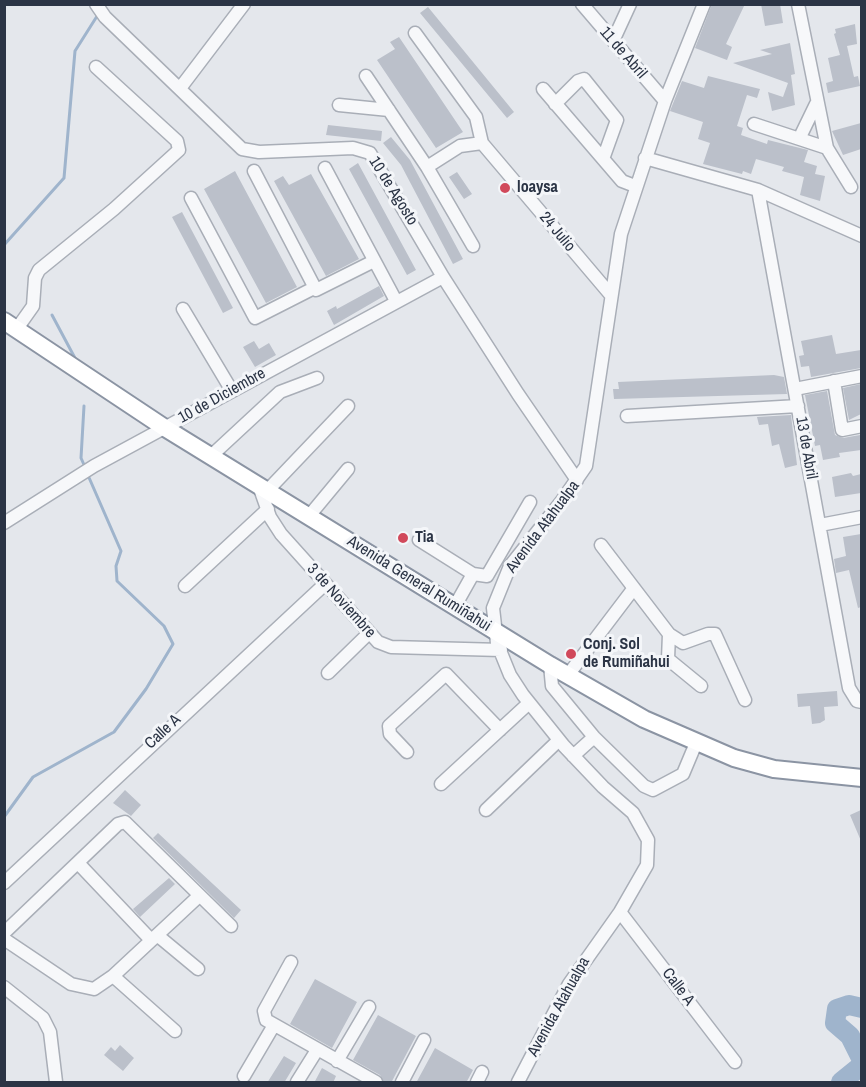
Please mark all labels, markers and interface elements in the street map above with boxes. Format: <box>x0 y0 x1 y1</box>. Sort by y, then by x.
street label: 11 de Abril <box>595 23 651 83</box>
street label: 10 de Agosto <box>364 153 422 229</box>
place label: loaysa <box>517 178 558 198</box>
marker: loaysa <box>498 181 512 195</box>
street label: 24 Julio <box>535 208 579 256</box>
street label: 10 de Diciembre <box>175 364 269 428</box>
street label: 13 de Abril <box>791 415 821 481</box>
street label: Avenida Atahualpa <box>502 477 584 577</box>
place label: Tia <box>415 528 434 548</box>
marker: Tia <box>396 531 410 545</box>
street label: Avenida General Rumiñahui <box>343 532 495 636</box>
street label: 3 de Noviembre <box>303 560 379 642</box>
place label: Conj. Sol de Rumiñahui <box>583 635 670 673</box>
marker: Conj. Sol de Rumiñahui <box>564 647 578 661</box>
street label: Calle A <box>141 711 185 753</box>
street label: Avenida Atahualpa <box>524 954 594 1060</box>
street label: Calle A <box>658 964 698 1010</box>

